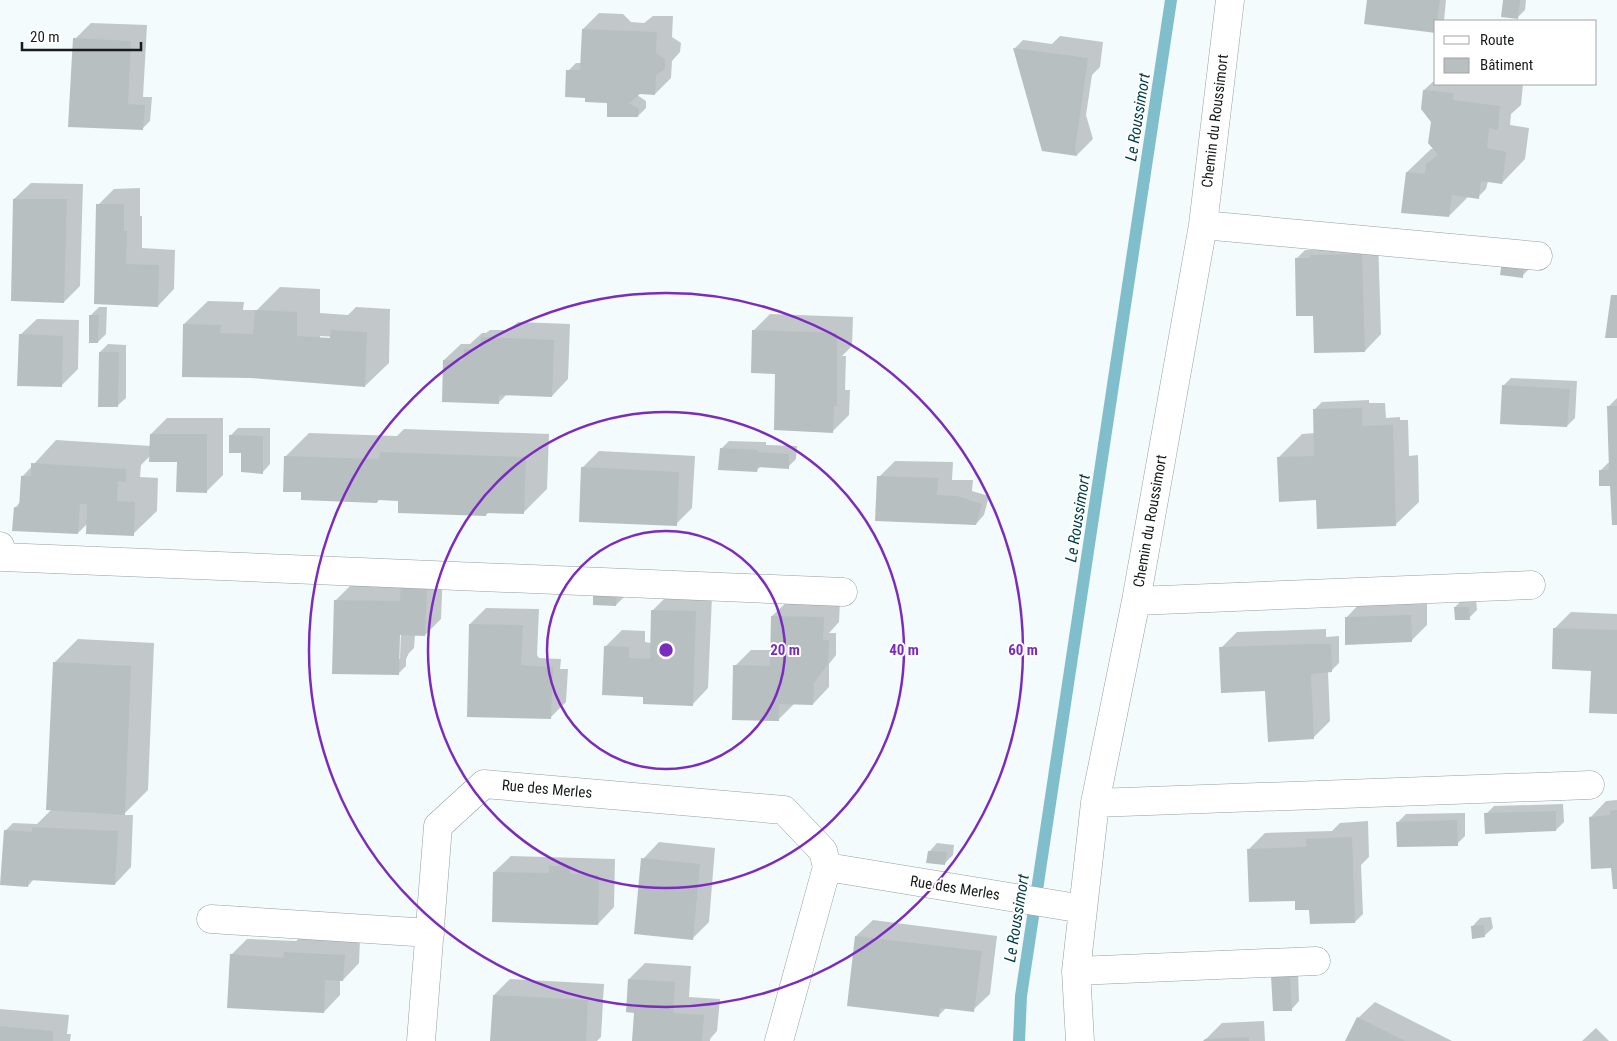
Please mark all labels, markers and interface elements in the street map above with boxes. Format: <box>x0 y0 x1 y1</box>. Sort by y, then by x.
scale bar <box>22 20 141 52</box>
legend <box>1434 20 1597 85</box>
text: 20 m <box>30 28 60 46</box>
text: Route <box>1480 31 1514 49</box>
street label: Chemin du Roussimort <box>1198 53 1232 189</box>
text: Bâtiment <box>1480 56 1533 74</box>
water label: Le Roussimort <box>1121 71 1154 162</box>
street label: Chemin du Roussimort <box>1129 453 1171 589</box>
water label: Le Roussimort <box>1061 472 1094 563</box>
centre of rings <box>657 641 675 659</box>
text: 20 m <box>770 641 800 659</box>
text: 40 m <box>889 641 919 659</box>
text: 60 m <box>1008 641 1038 659</box>
street label: Rue des Merles <box>501 776 593 802</box>
street label: Rue des Merles <box>909 872 1001 904</box>
water label: Le Roussimort <box>1000 872 1033 963</box>

